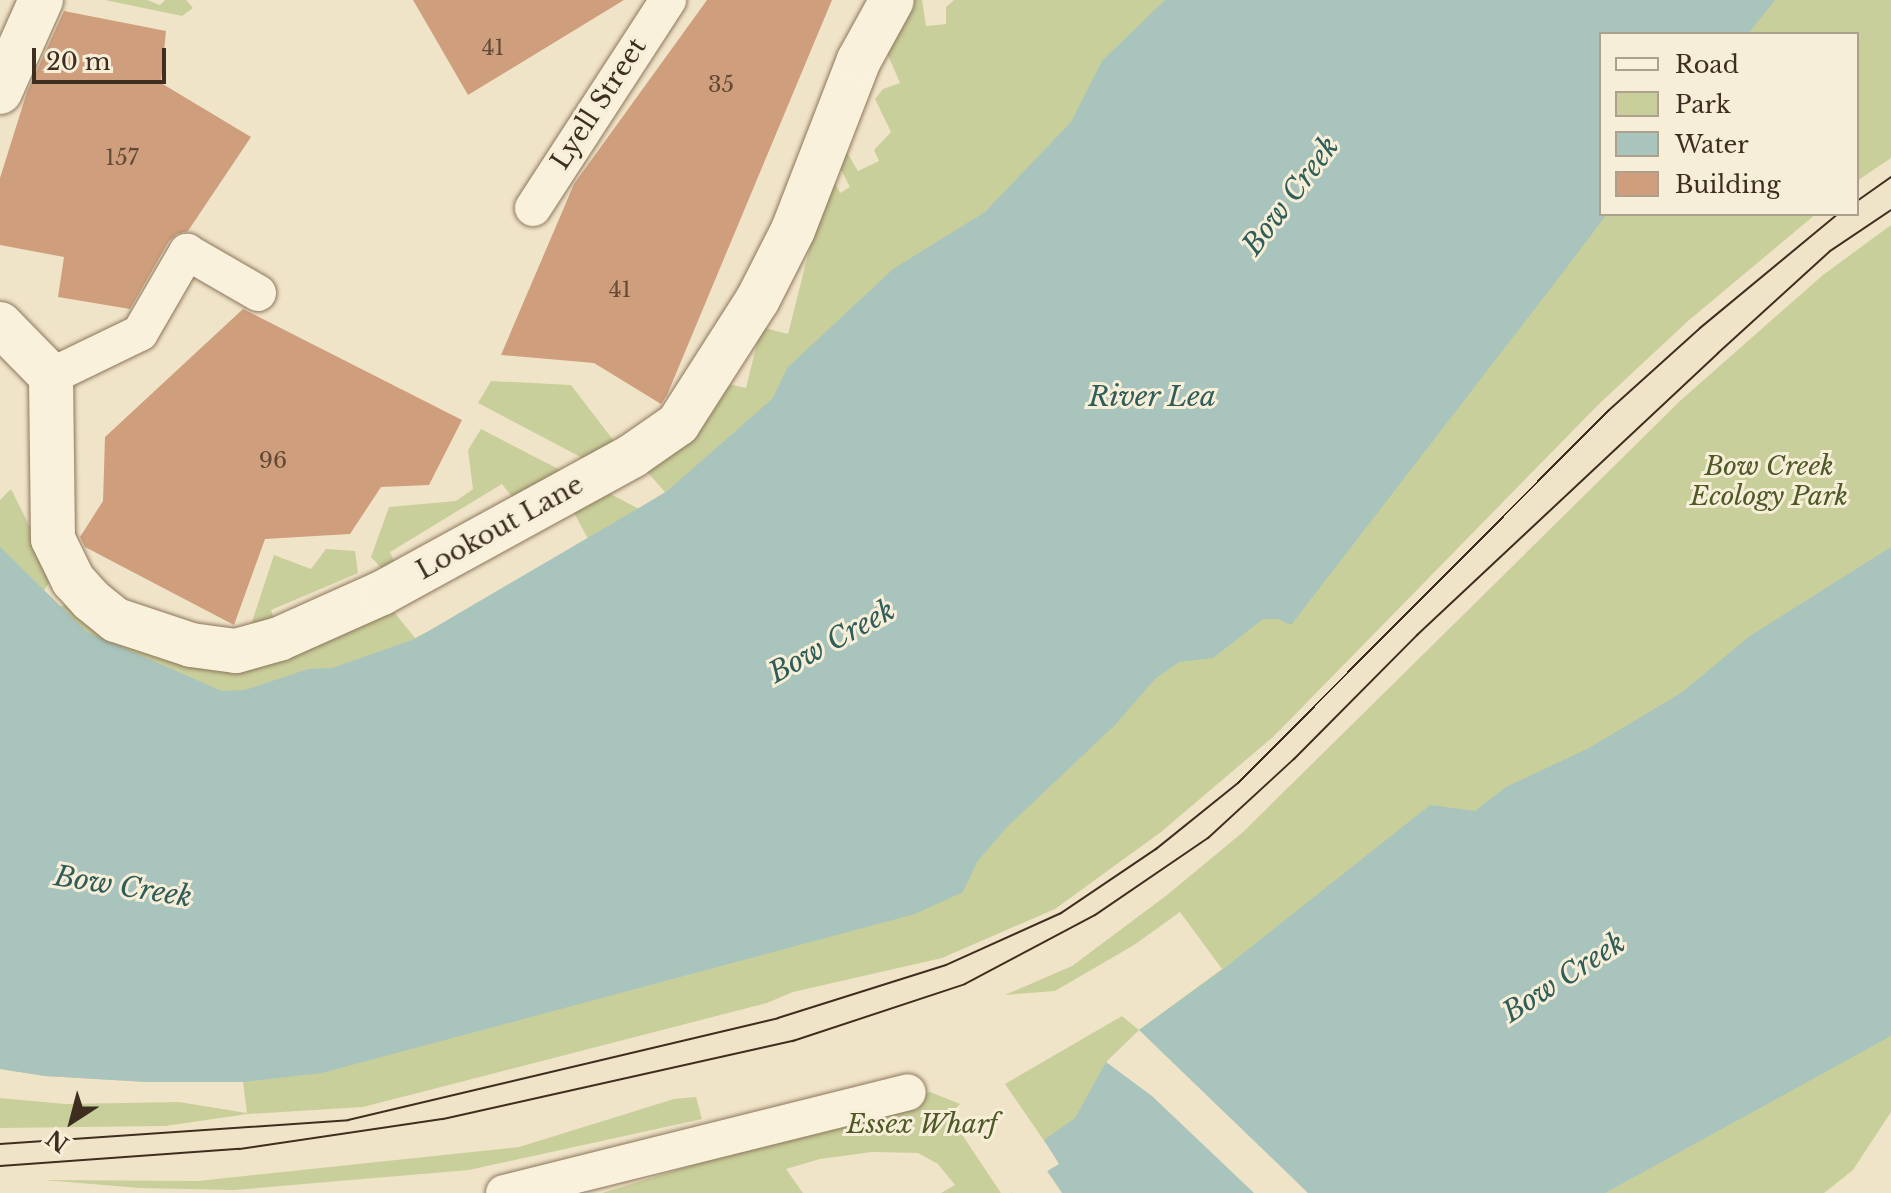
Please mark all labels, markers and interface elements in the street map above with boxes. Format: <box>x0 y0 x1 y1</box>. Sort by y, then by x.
scale bar <box>36 32 170 82</box>
street label: Lyell Street <box>545 32 653 176</box>
legend <box>1599 32 1859 216</box>
house number: 41 <box>482 35 504 61</box>
text: 20 m <box>46 47 111 76</box>
text: Road <box>1675 50 1739 79</box>
house number: 35 <box>708 72 734 98</box>
text: Park <box>1675 90 1731 119</box>
water label: Bow Creek <box>1236 130 1346 262</box>
text: Water <box>1675 130 1749 159</box>
house number: 157 <box>105 145 139 171</box>
text: Building <box>1675 170 1781 199</box>
house number: 41 <box>609 277 631 303</box>
water label: River Lea <box>1088 380 1216 414</box>
house number: 96 <box>259 448 287 474</box>
park label: Bow Creek Ecology Park <box>1690 451 1848 512</box>
street label: Lookout Lane <box>411 469 589 587</box>
water label: Bow Creek <box>763 594 901 690</box>
water label: Bow Creek <box>52 860 194 914</box>
water label: Bow Creek <box>1497 926 1631 1030</box>
north arrow <box>32 1081 112 1161</box>
park label: Essex Wharf <box>846 1109 998 1141</box>
text: N <box>41 1124 74 1158</box>

